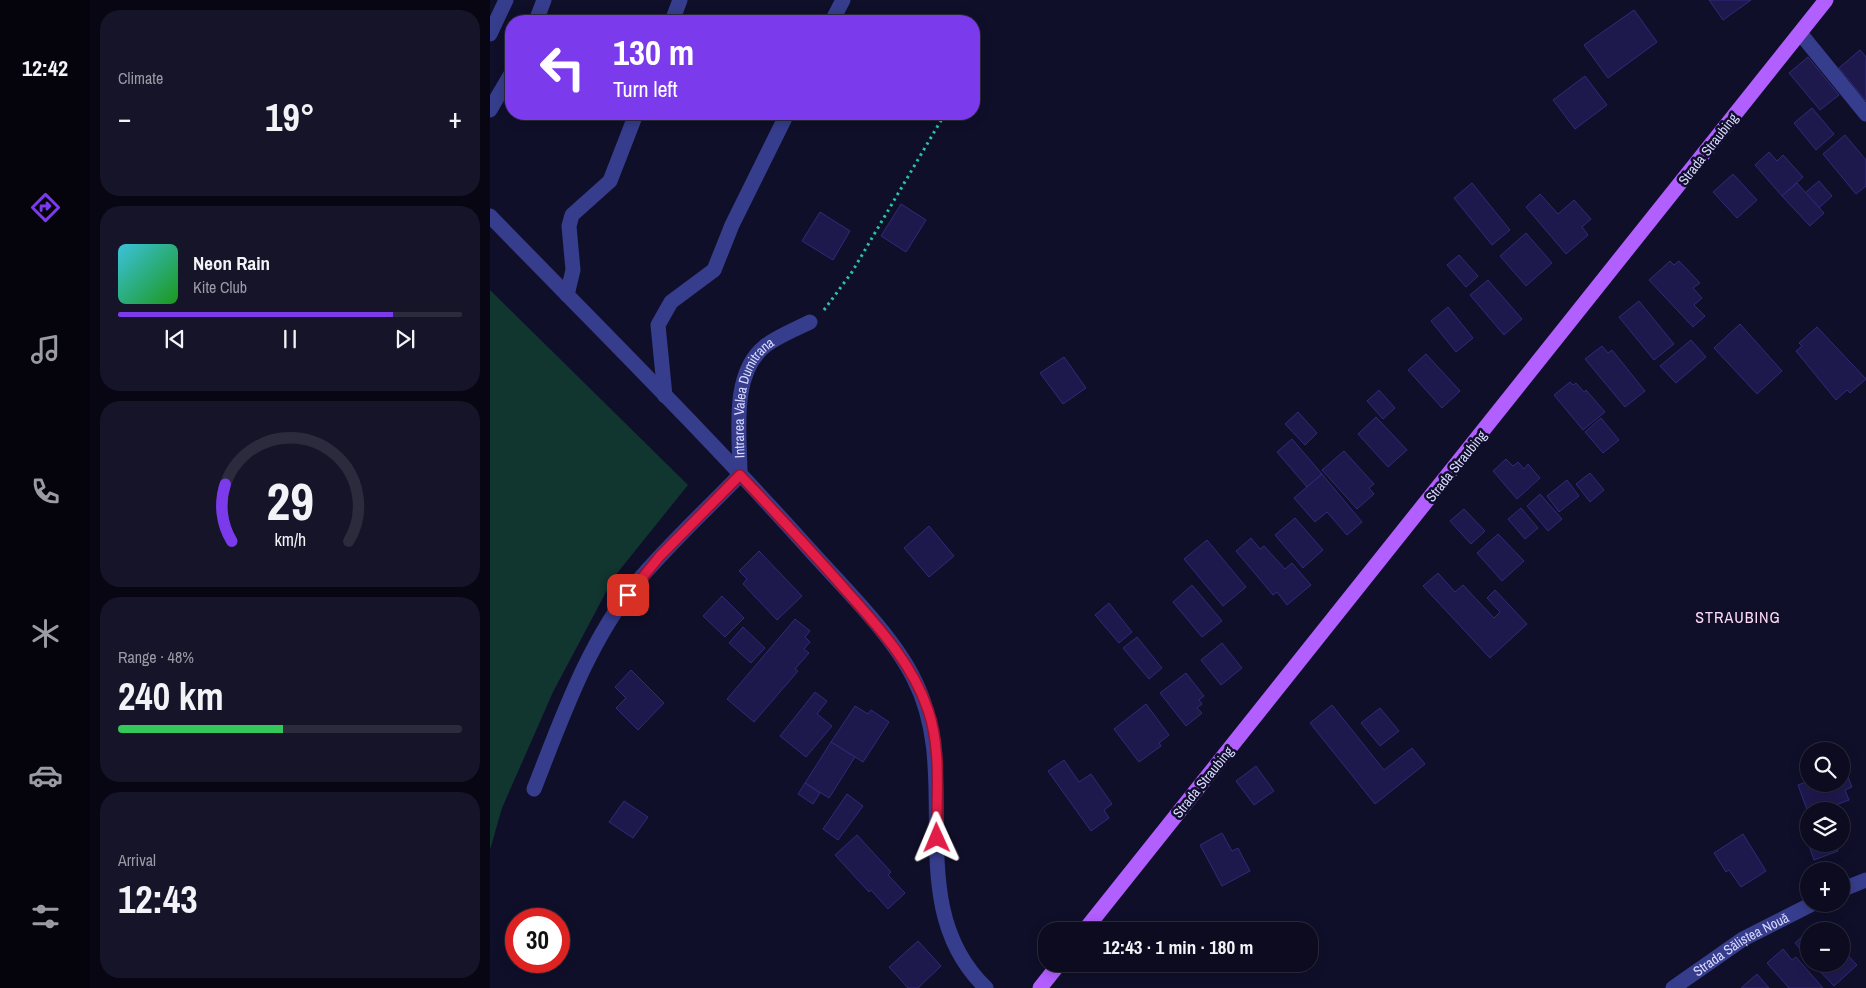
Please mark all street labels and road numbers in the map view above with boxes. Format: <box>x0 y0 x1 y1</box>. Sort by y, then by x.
street label: Strada Straubing <box>1674 109 1742 189</box>
street label: Intrarea Valea Dumitrana <box>730 333 778 459</box>
street label: Strada Straubing <box>1422 426 1491 505</box>
street label: Strada Straubing <box>1169 742 1238 821</box>
street label: Strada Săliștea Nouă <box>1689 908 1792 980</box>

